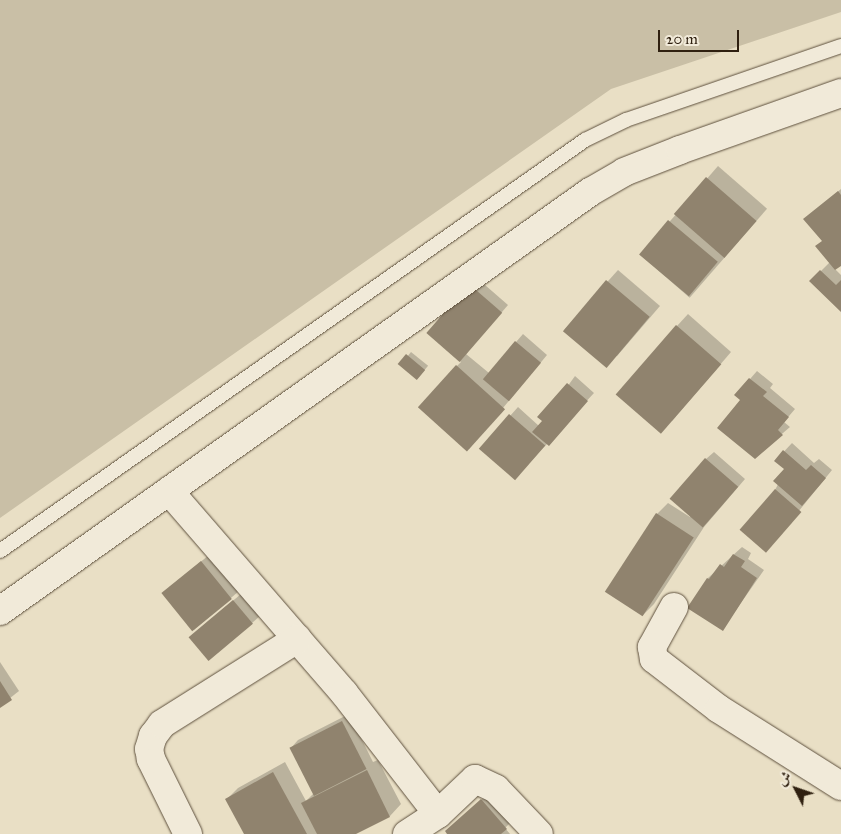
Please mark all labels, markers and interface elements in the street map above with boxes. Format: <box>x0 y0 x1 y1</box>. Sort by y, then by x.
scale bar <box>661 20 742 52</box>
text: 20 m <box>666 30 698 48</box>
north arrow <box>771 764 821 814</box>
text: ش <box>773 768 795 790</box>

